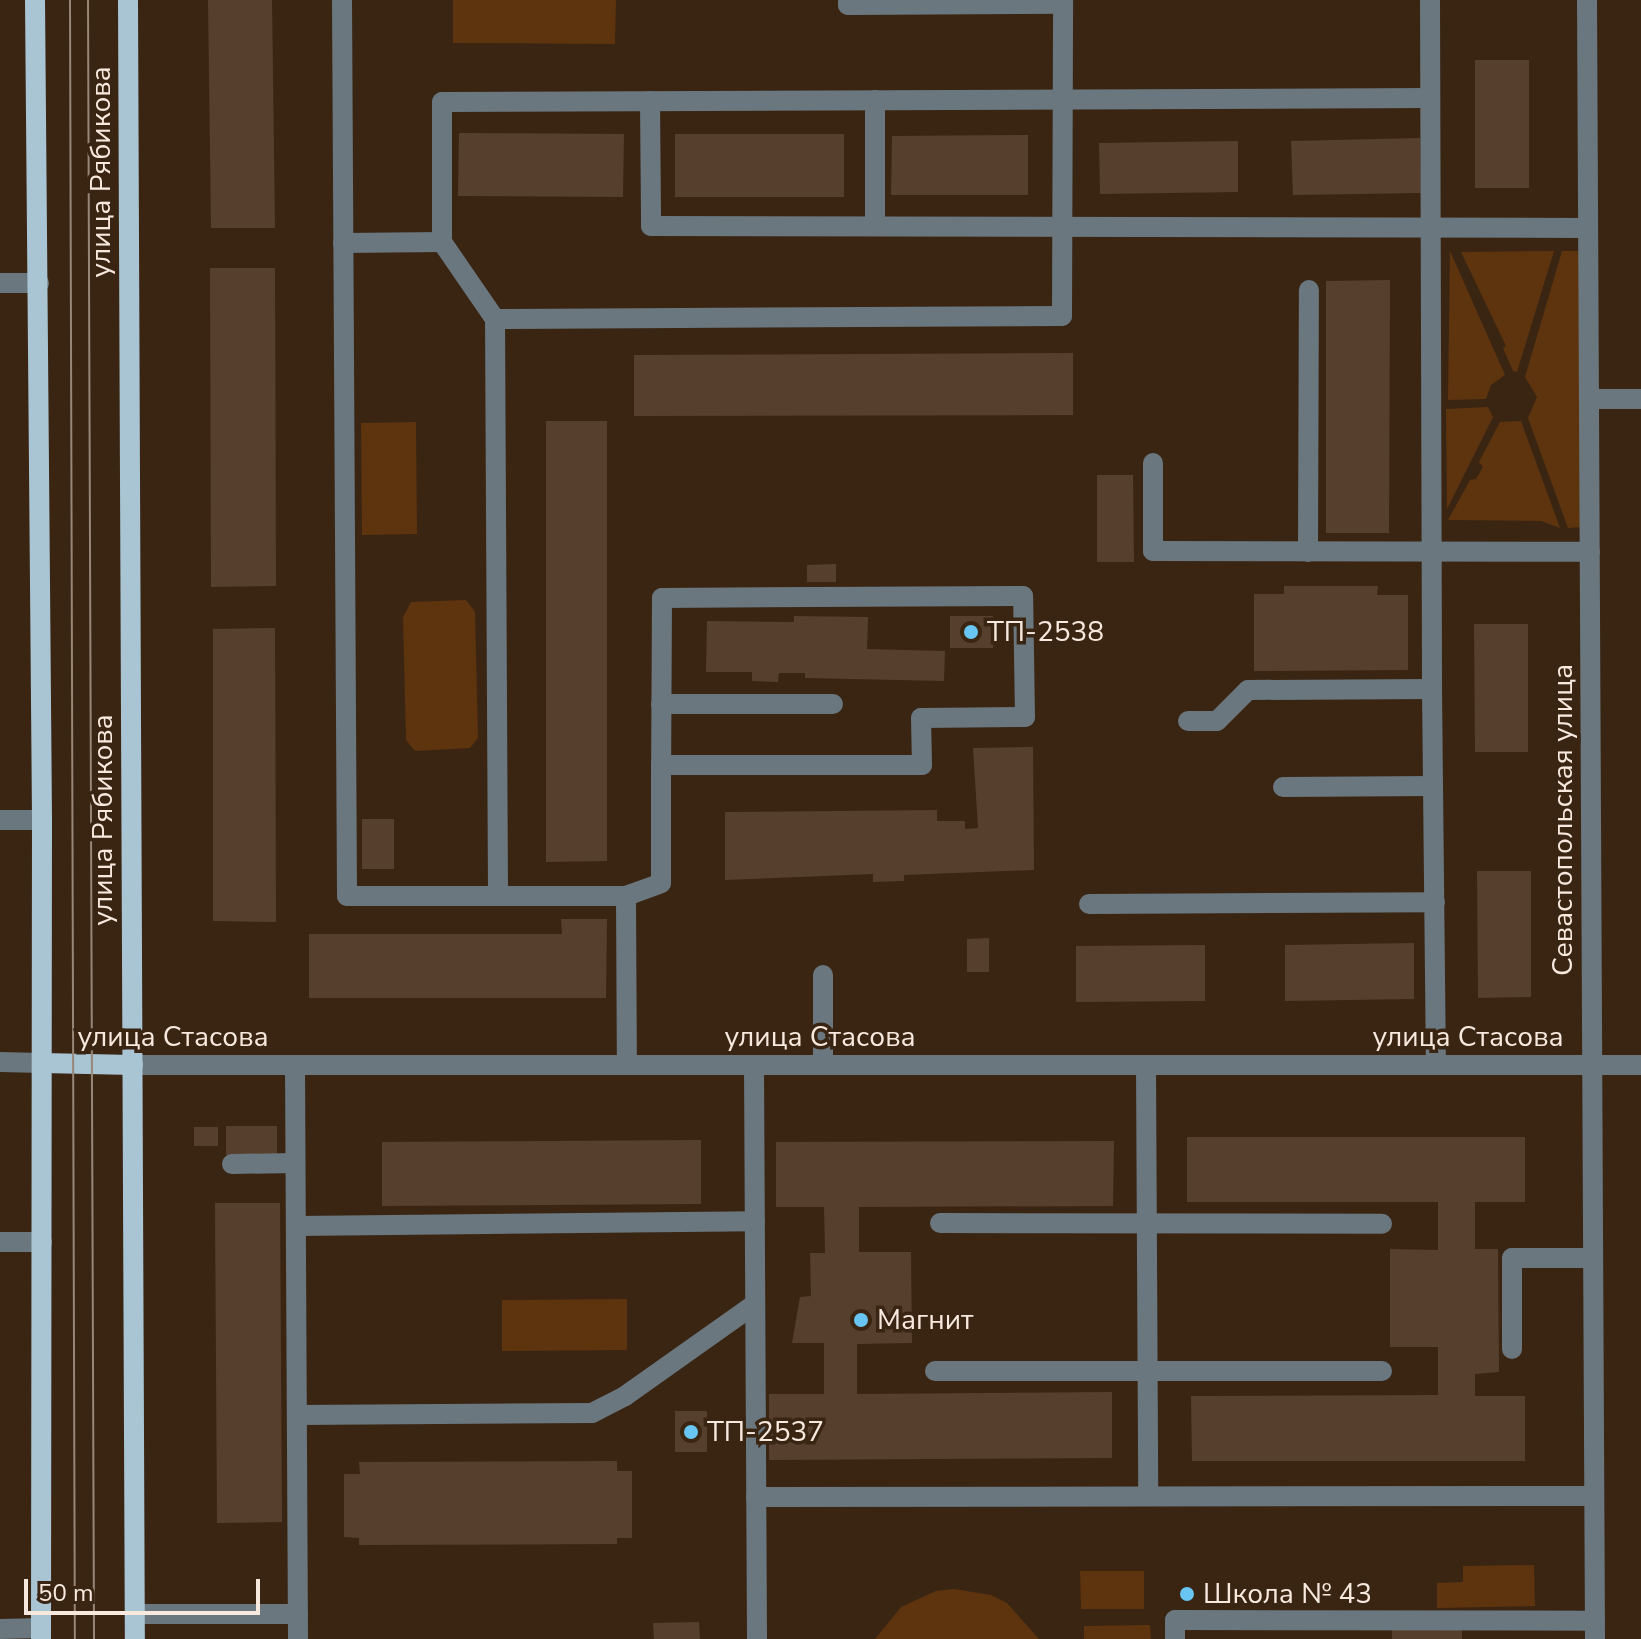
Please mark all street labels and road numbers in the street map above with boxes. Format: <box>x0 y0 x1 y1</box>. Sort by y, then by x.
street label: улица Рябикова <box>84 66 118 278</box>
street label: Севастопольская улица <box>1546 664 1580 976</box>
street label: улица Рябикова <box>86 714 120 926</box>
street label: улица Стасова <box>77 1020 269 1054</box>
street label: улица Стасова <box>724 1020 916 1054</box>
street label: улица Стасова <box>1372 1020 1564 1054</box>

